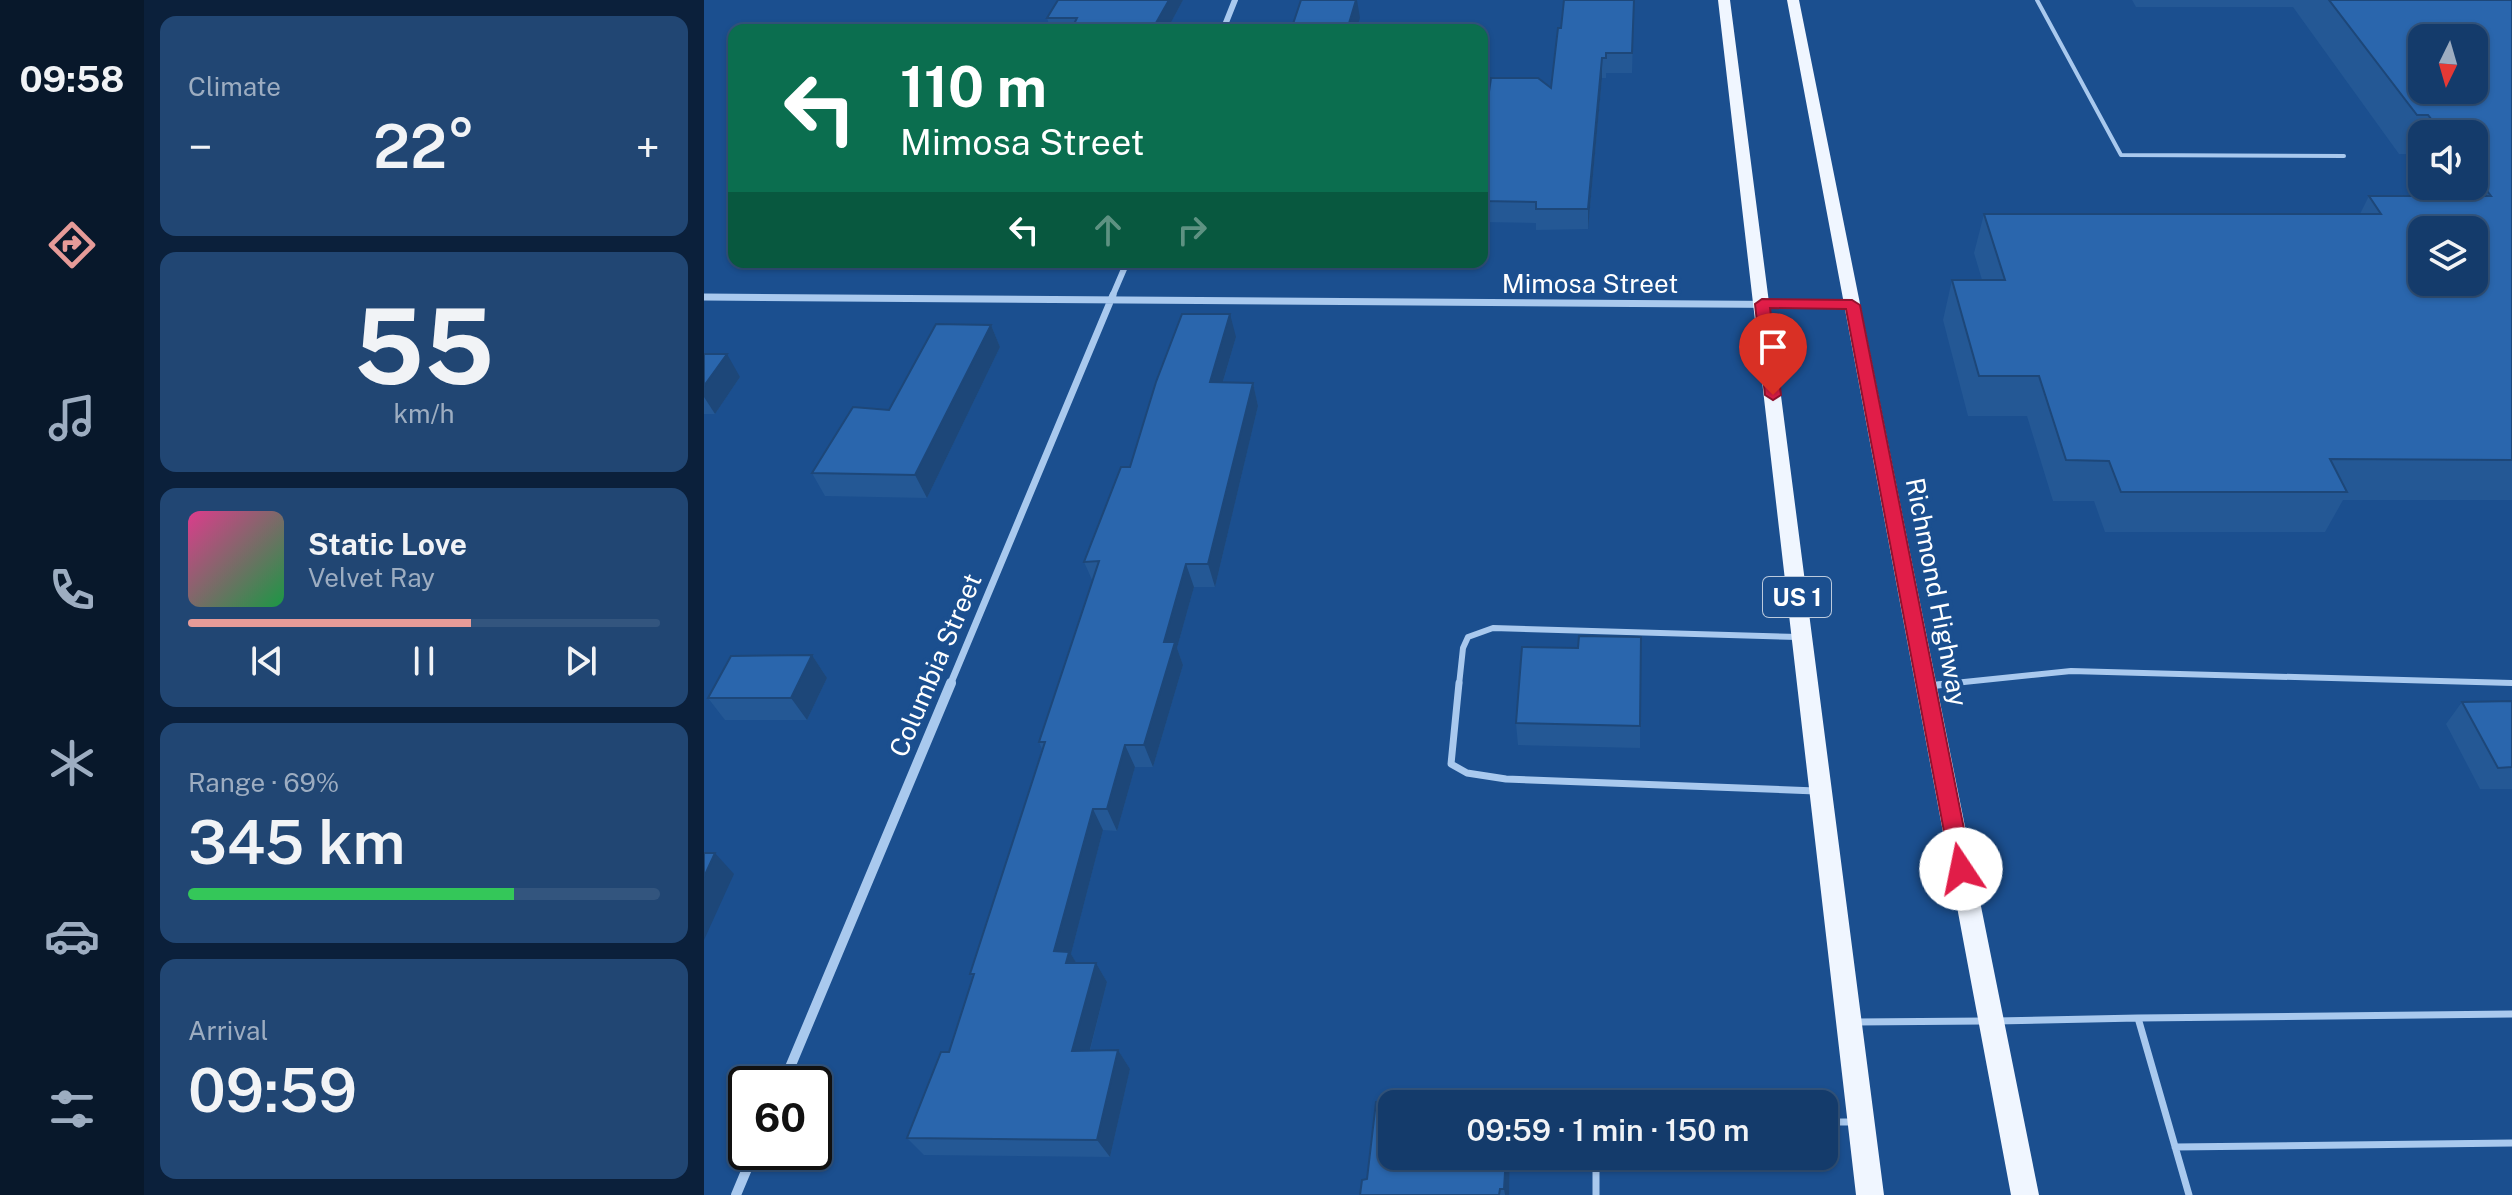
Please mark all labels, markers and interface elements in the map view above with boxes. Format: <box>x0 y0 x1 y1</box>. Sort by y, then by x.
north arrow <box>2408 24 2488 104</box>
map controls <box>2408 24 2488 296</box>
text: 110 m <box>900 54 1047 120</box>
icon: left <box>768 56 872 160</box>
text: 09:58 <box>20 58 124 100</box>
text: Climate <box>188 71 281 102</box>
text: 22° <box>373 111 475 182</box>
button: sound <box>2408 120 2488 200</box>
text: − <box>188 121 212 173</box>
text: + <box>636 121 660 173</box>
text: Mimosa Street <box>900 121 1145 163</box>
icon: left <box>1002 208 1046 252</box>
icon: ahead <box>1086 208 1130 252</box>
icon: right <box>1170 208 1214 252</box>
button: layers <box>2408 216 2488 296</box>
icon: directions <box>44 217 100 273</box>
street label: Mimosa Street <box>1502 268 1678 299</box>
text: 55 <box>354 285 494 407</box>
pin <box>1739 313 1807 395</box>
icon: arrive <box>1751 325 1795 369</box>
icon: music <box>44 390 100 446</box>
text: km/h <box>393 398 455 429</box>
street label: Richmond Highway <box>1900 475 1974 709</box>
text: Static Love <box>308 526 467 562</box>
icon: phone <box>44 562 100 618</box>
text: Velvet Ray <box>308 562 435 593</box>
street label: Columbia Street <box>882 569 988 761</box>
road number: US 1 <box>1763 577 1831 617</box>
icon: previous <box>245 639 289 683</box>
icon: pause <box>402 639 446 683</box>
icon: next <box>559 639 603 683</box>
icon: climate <box>44 735 100 791</box>
text: Range · 69% <box>188 767 339 798</box>
text: 345 km <box>188 807 406 878</box>
position arrow <box>1919 827 2003 911</box>
icon: car <box>44 908 100 964</box>
text: Arrival <box>188 1015 268 1046</box>
text: 09:59 <box>188 1055 357 1126</box>
speed limit sign: 60 <box>728 1066 832 1170</box>
icon: filters <box>44 1081 100 1137</box>
text: 09:59 · 1 min · 150 m <box>1466 1112 1750 1148</box>

